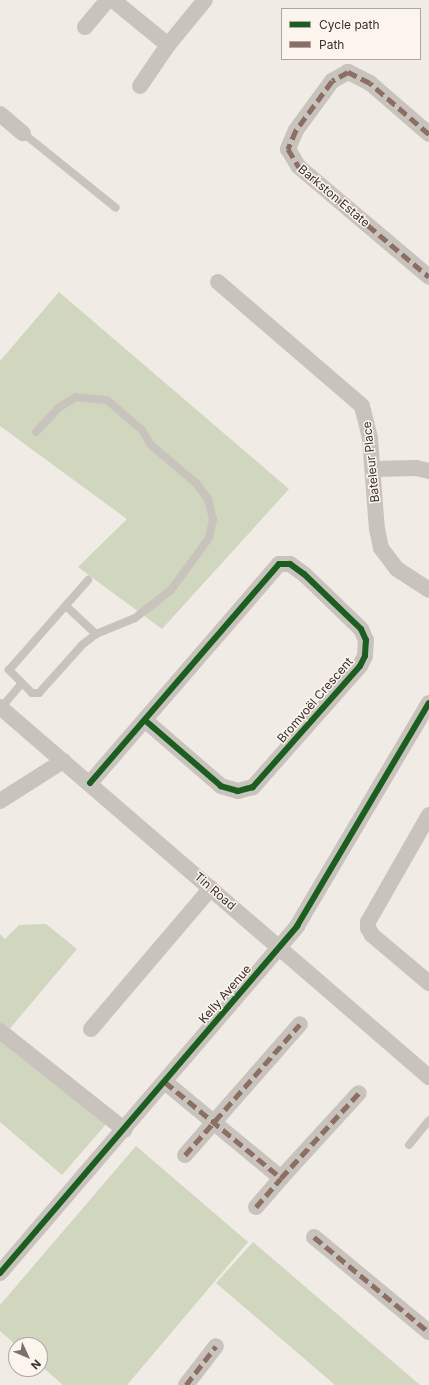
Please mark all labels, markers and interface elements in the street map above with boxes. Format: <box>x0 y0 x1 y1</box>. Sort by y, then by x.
legend <box>281 8 421 60</box>
text: Cycle path <box>319 17 380 32</box>
text: Path <box>319 37 344 52</box>
street label: Barkston Estate <box>295 162 373 230</box>
street label: Bateleur Place <box>360 421 382 503</box>
street label: Bromvoël Crescent <box>274 655 356 745</box>
street label: Tin Road <box>191 869 239 913</box>
street label: Kelly Avenue <box>196 962 254 1026</box>
north arrow <box>8 1337 48 1377</box>
text: N <box>28 1357 44 1373</box>

